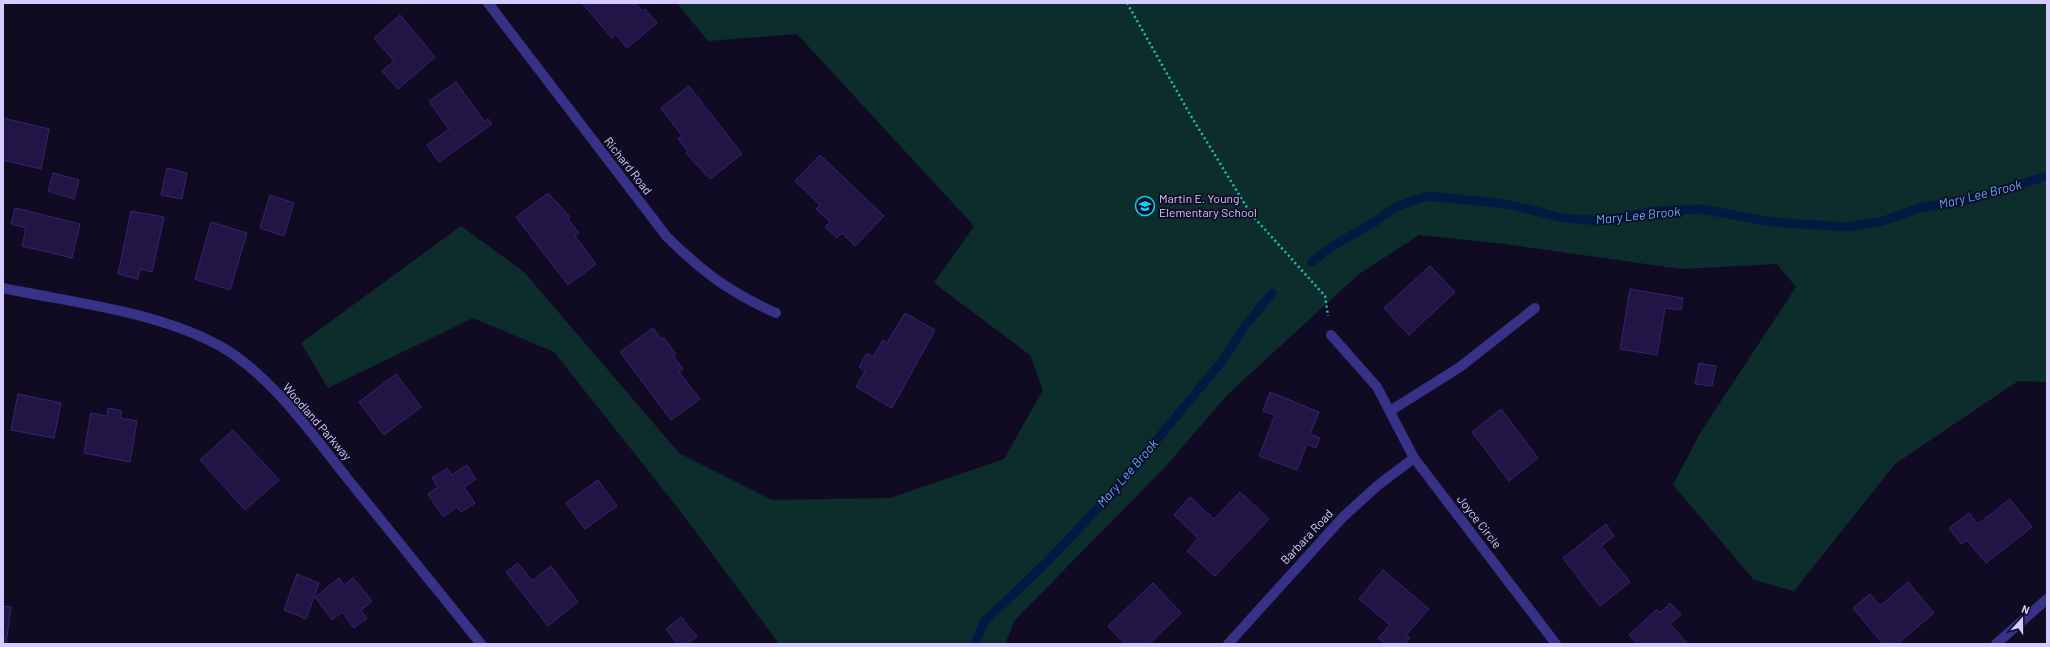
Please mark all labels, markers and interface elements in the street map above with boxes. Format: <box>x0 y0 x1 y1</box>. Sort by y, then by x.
street label: Richard Road <box>602 134 656 197</box>
water label: Mary Lee Brook <box>1937 176 2024 212</box>
place label: Martin E. Young Elementary School <box>1159 191 1257 219</box>
school or university icon: Martin E. Young Elementary School <box>1134 195 1156 217</box>
water label: Mary Lee Brook <box>1595 203 1682 227</box>
street label: Woodland Parkway <box>280 380 355 463</box>
water label: Mary Lee Brook <box>1093 435 1161 510</box>
street label: Joyce Circle <box>1455 492 1505 551</box>
street label: Barbara Road <box>1277 506 1335 567</box>
north arrow <box>2002 599 2042 639</box>
text: N <box>2020 602 2032 617</box>

